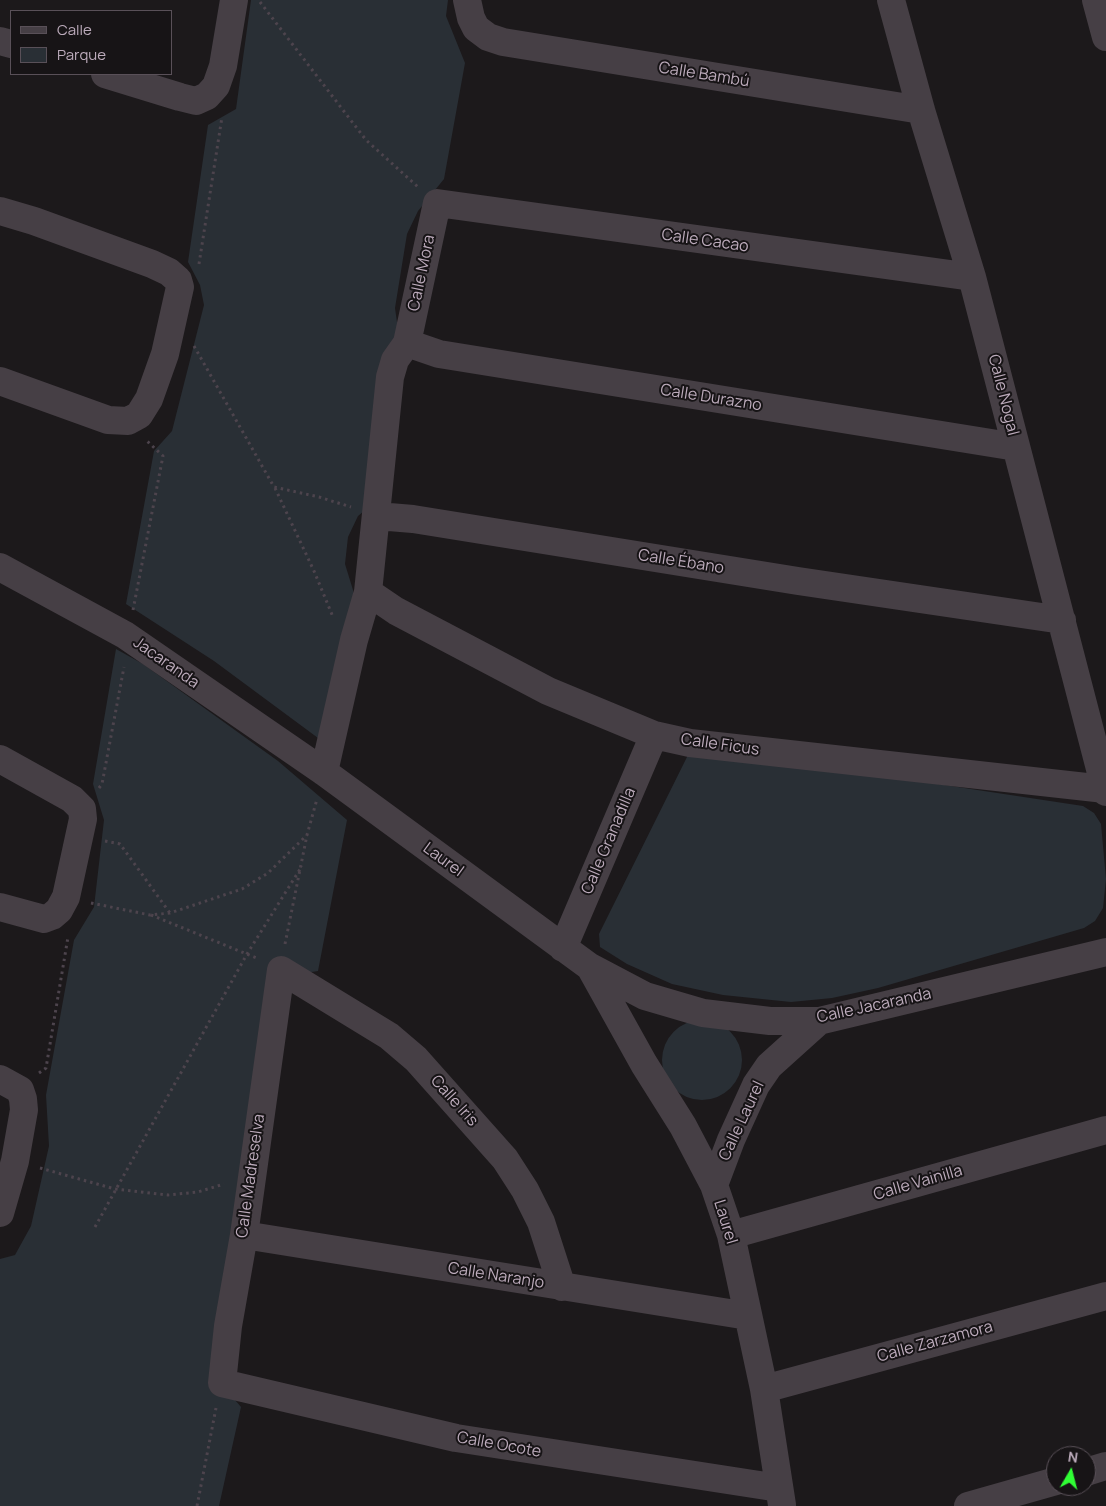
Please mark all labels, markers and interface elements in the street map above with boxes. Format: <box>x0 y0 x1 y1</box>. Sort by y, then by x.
legend <box>10 10 172 75</box>
text: Calle <box>57 19 92 40</box>
text: Parque <box>57 44 106 65</box>
street label: Calle Bambú <box>657 58 751 92</box>
street label: Calle Cacao <box>660 225 750 257</box>
street label: Calle Mora <box>405 233 439 313</box>
street label: Calle Nogal <box>984 352 1022 438</box>
street label: Calle Durazno <box>659 381 763 415</box>
street label: Calle Ébano <box>637 546 725 578</box>
street label: Jacaranda <box>129 633 203 693</box>
street label: Calle Ficus <box>680 730 760 760</box>
street label: Calle Granadilla <box>578 785 640 897</box>
street label: Laurel <box>419 839 467 881</box>
street label: Calle Jacaranda <box>815 984 933 1028</box>
street label: Calle Iris <box>426 1072 482 1130</box>
street label: Calle Laurel <box>715 1078 769 1164</box>
street label: Calle Madreselva <box>233 1113 269 1239</box>
street label: Calle Vainilla <box>871 1161 965 1205</box>
street label: Laurel <box>709 1198 741 1246</box>
street label: Calle Naranjo <box>446 1259 546 1293</box>
street label: Calle Zarzamora <box>875 1317 995 1367</box>
street label: Calle Ocote <box>455 1428 543 1462</box>
north arrow <box>1046 1446 1096 1496</box>
text: N <box>1067 1447 1079 1467</box>

